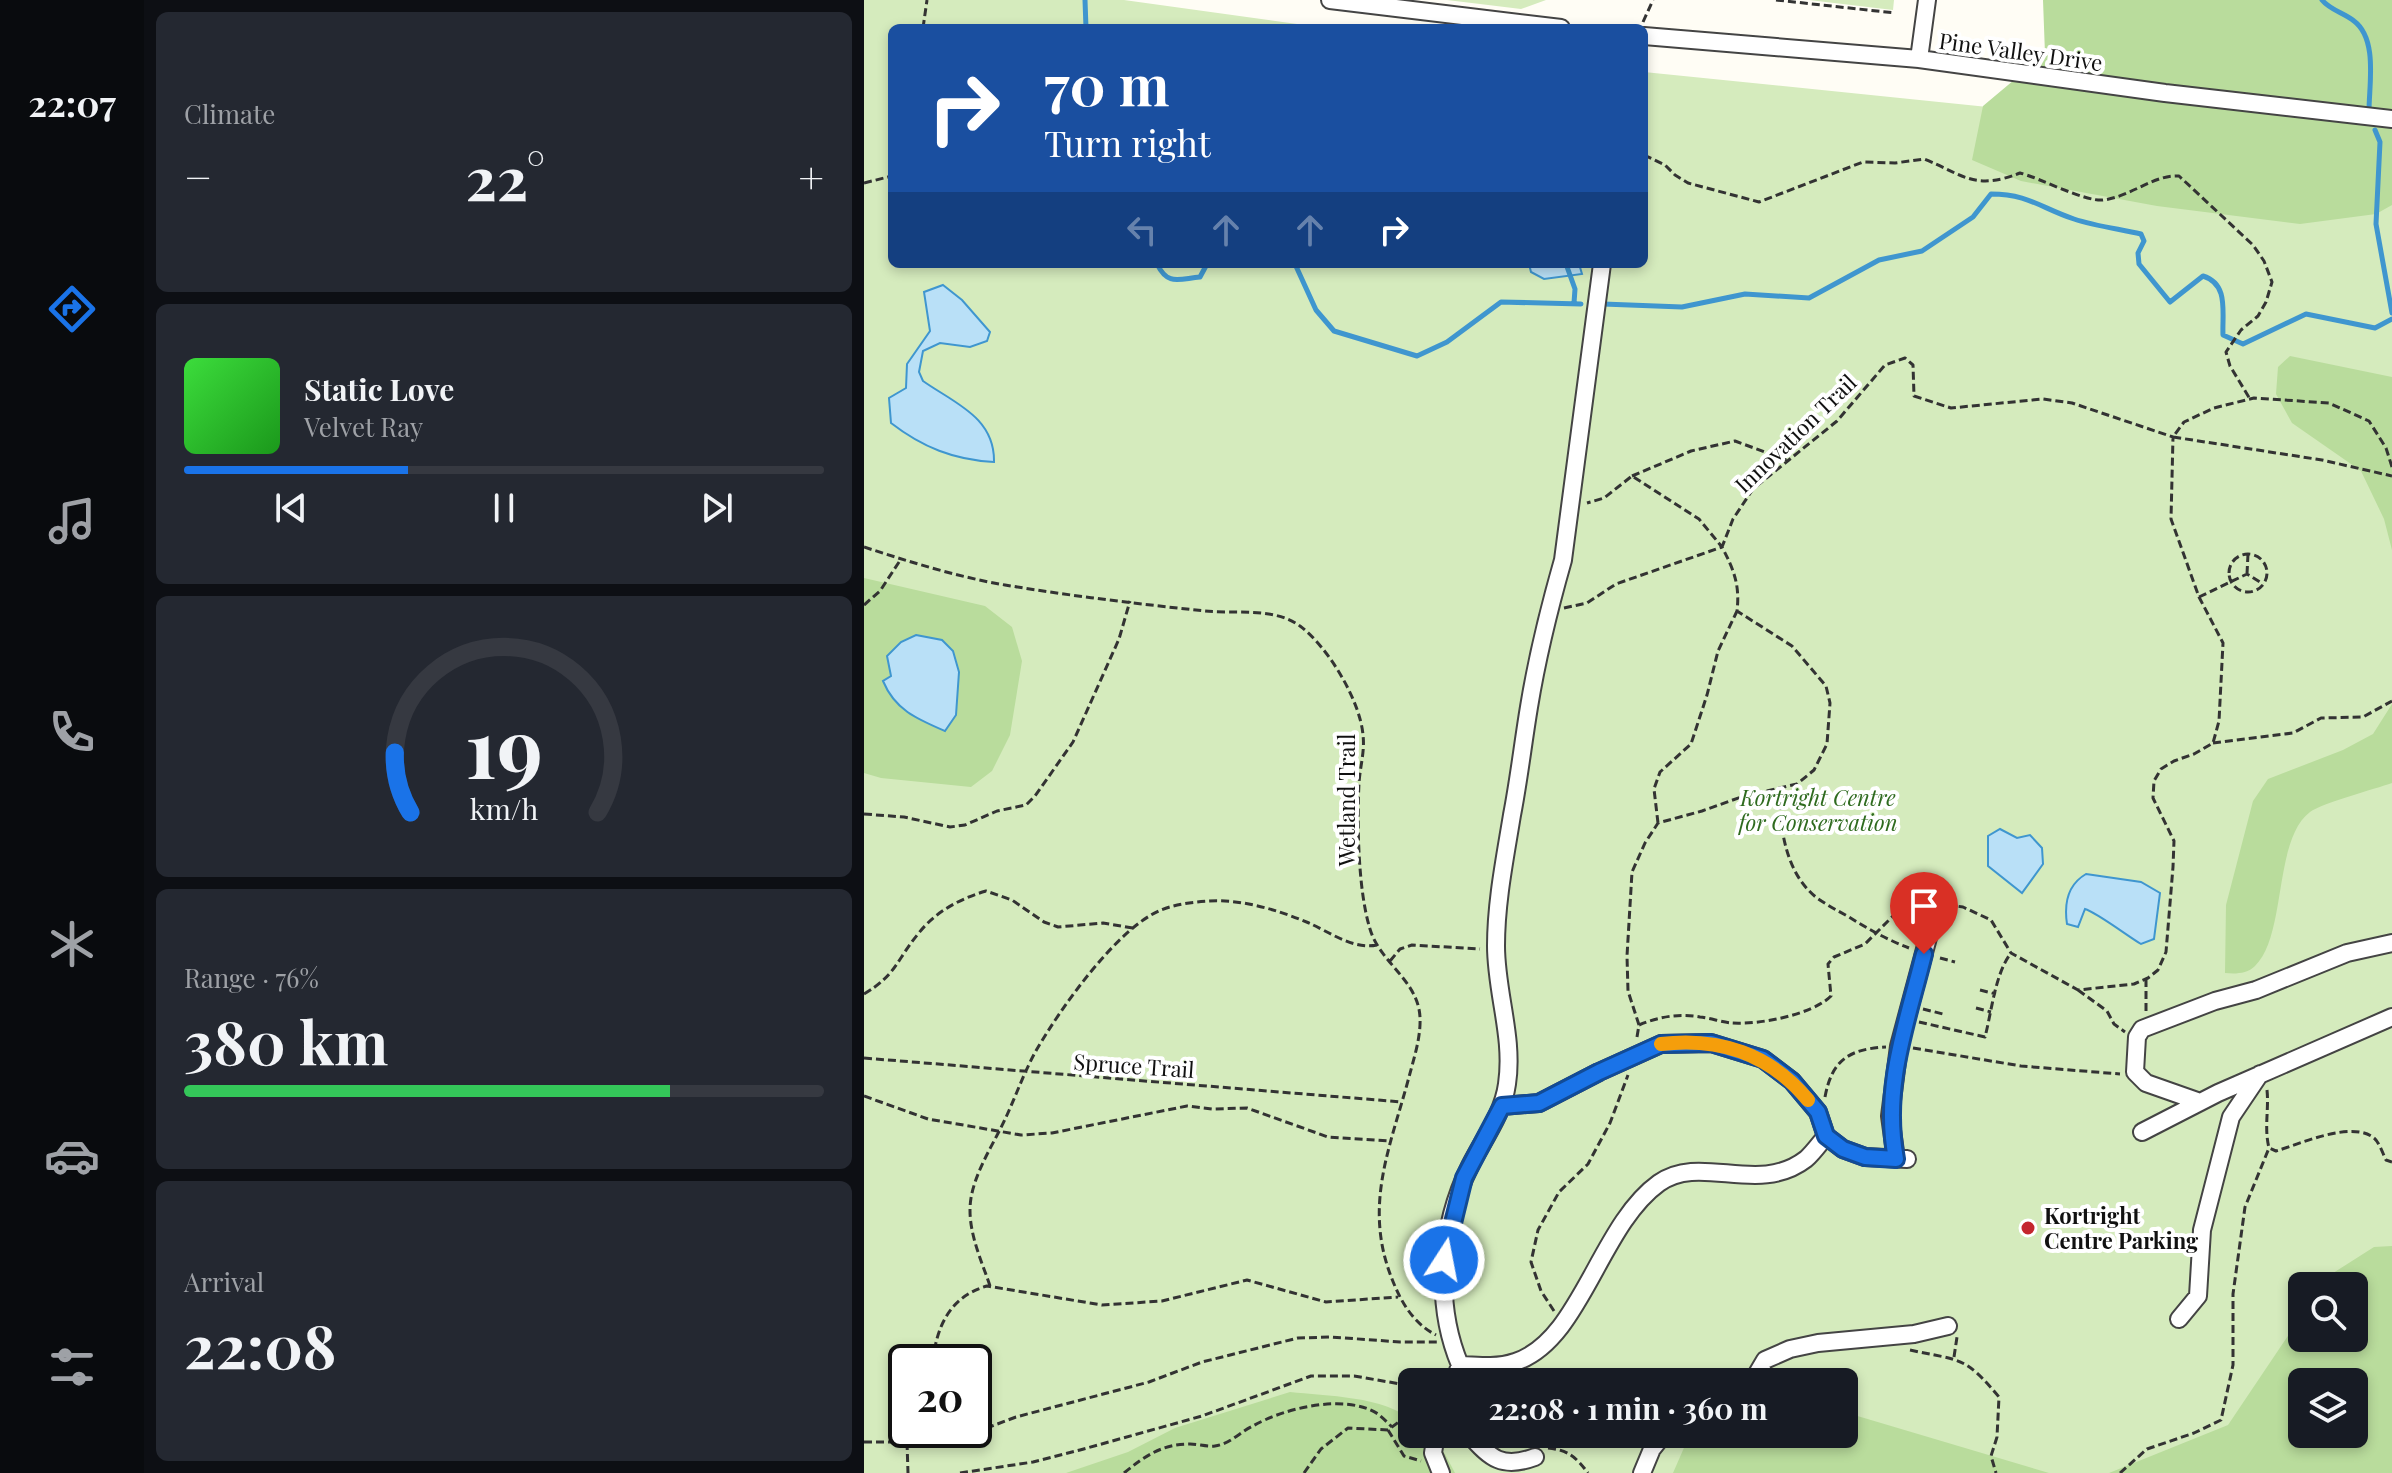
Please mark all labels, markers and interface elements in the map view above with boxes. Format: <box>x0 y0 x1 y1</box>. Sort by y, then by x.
street label: Pine Valley Drive <box>1937 25 2105 77</box>
text: 70 m <box>1044 46 1169 121</box>
icon: right <box>912 56 1016 160</box>
text: 22:07 <box>28 78 116 126</box>
text: Climate <box>184 96 275 131</box>
text: Turn right <box>1044 118 1211 166</box>
text: 22° <box>465 136 545 216</box>
text: − <box>184 146 212 205</box>
text: + <box>798 146 824 205</box>
icon: left <box>1120 208 1164 252</box>
icon: ahead <box>1204 208 1248 252</box>
icon: ahead <box>1288 208 1332 252</box>
icon: right <box>1372 208 1416 252</box>
icon: directions <box>44 281 100 337</box>
street label: Innovation Trail <box>1727 367 1863 499</box>
text: Static Love <box>304 369 454 409</box>
text: Velvet Ray <box>304 409 423 444</box>
icon: previous <box>269 486 313 530</box>
icon: pause <box>482 486 526 530</box>
icon: next <box>695 486 739 530</box>
icon: music <box>44 493 100 549</box>
text: 19 <box>465 688 543 799</box>
icon: phone <box>44 704 100 760</box>
street label: Wetland Trail <box>1331 734 1361 867</box>
park label: Kortright Centre for Conservation <box>1738 782 1897 837</box>
text: km/h <box>470 789 538 827</box>
pin <box>1890 872 1958 954</box>
icon: arrive <box>1902 884 1946 928</box>
icon: climate <box>44 916 100 972</box>
text: Range · 76% <box>184 960 319 995</box>
text: 380 km <box>184 1000 388 1080</box>
street label: Spruce Trail <box>1073 1046 1195 1084</box>
icon: car <box>44 1128 100 1184</box>
place label: Kortright Centre Parking <box>2044 1200 2199 1255</box>
position arrow <box>1402 1218 1486 1302</box>
marker: Kortright Centre Parking <box>2019 1219 2037 1237</box>
text: Arrival <box>184 1264 264 1299</box>
map controls <box>2288 1272 2368 1448</box>
button: search <box>2288 1272 2368 1352</box>
text: 22:08 <box>184 1304 337 1384</box>
icon: filters <box>44 1339 100 1395</box>
speed limit sign: 20 <box>888 1344 992 1448</box>
button: layers <box>2288 1368 2368 1448</box>
text: 22:08 · 1 min · 360 m <box>1488 1388 1768 1428</box>

